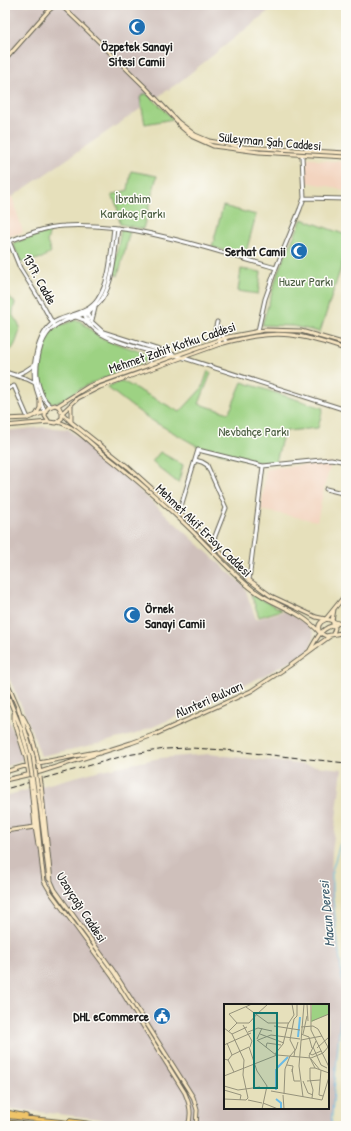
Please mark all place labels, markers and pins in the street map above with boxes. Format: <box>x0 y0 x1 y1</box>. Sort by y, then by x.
mosque icon: Özpetek Sanayi Sitesi Camii <box>127 17 147 37</box>
place label: Özpetek Sanayi Sitesi Camii <box>101 37 173 70</box>
mosque icon: Serhat Camii <box>289 241 309 261</box>
place label: Serhat Camii <box>225 242 286 260</box>
place label: Örnek Sanayi Camii <box>145 599 205 633</box>
mosque icon: Örnek Sanayi Camii <box>122 605 142 625</box>
public building icon: DHL eCommerce <box>152 1006 172 1026</box>
place label: DHL eCommerce <box>73 1007 150 1025</box>

